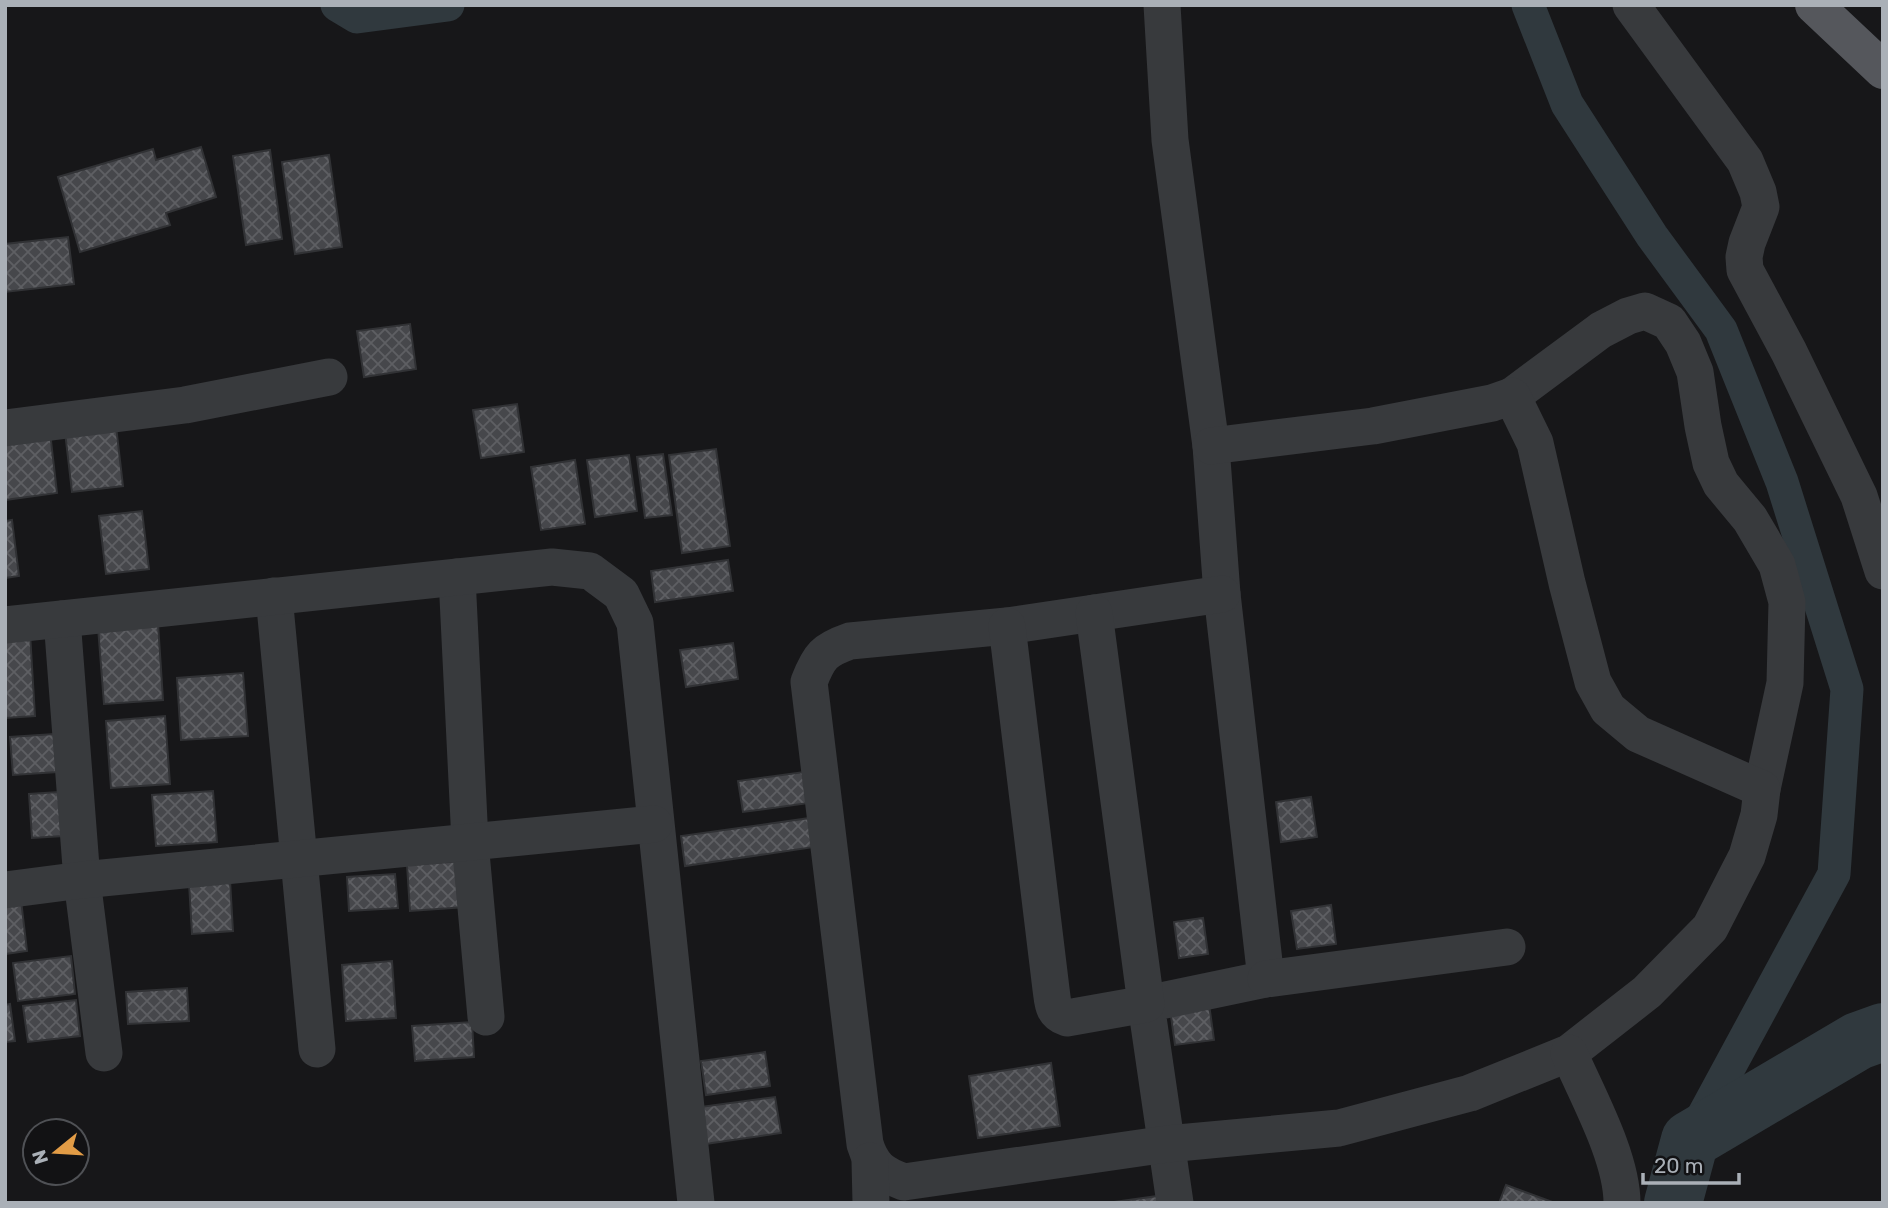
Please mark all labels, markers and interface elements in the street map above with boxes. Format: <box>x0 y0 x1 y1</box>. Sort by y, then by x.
north arrow <box>21 1117 91 1187</box>
scale bar <box>1643 1142 1739 1186</box>
text: N <box>27 1147 53 1167</box>
text: 20 m <box>1654 1153 1703 1178</box>

